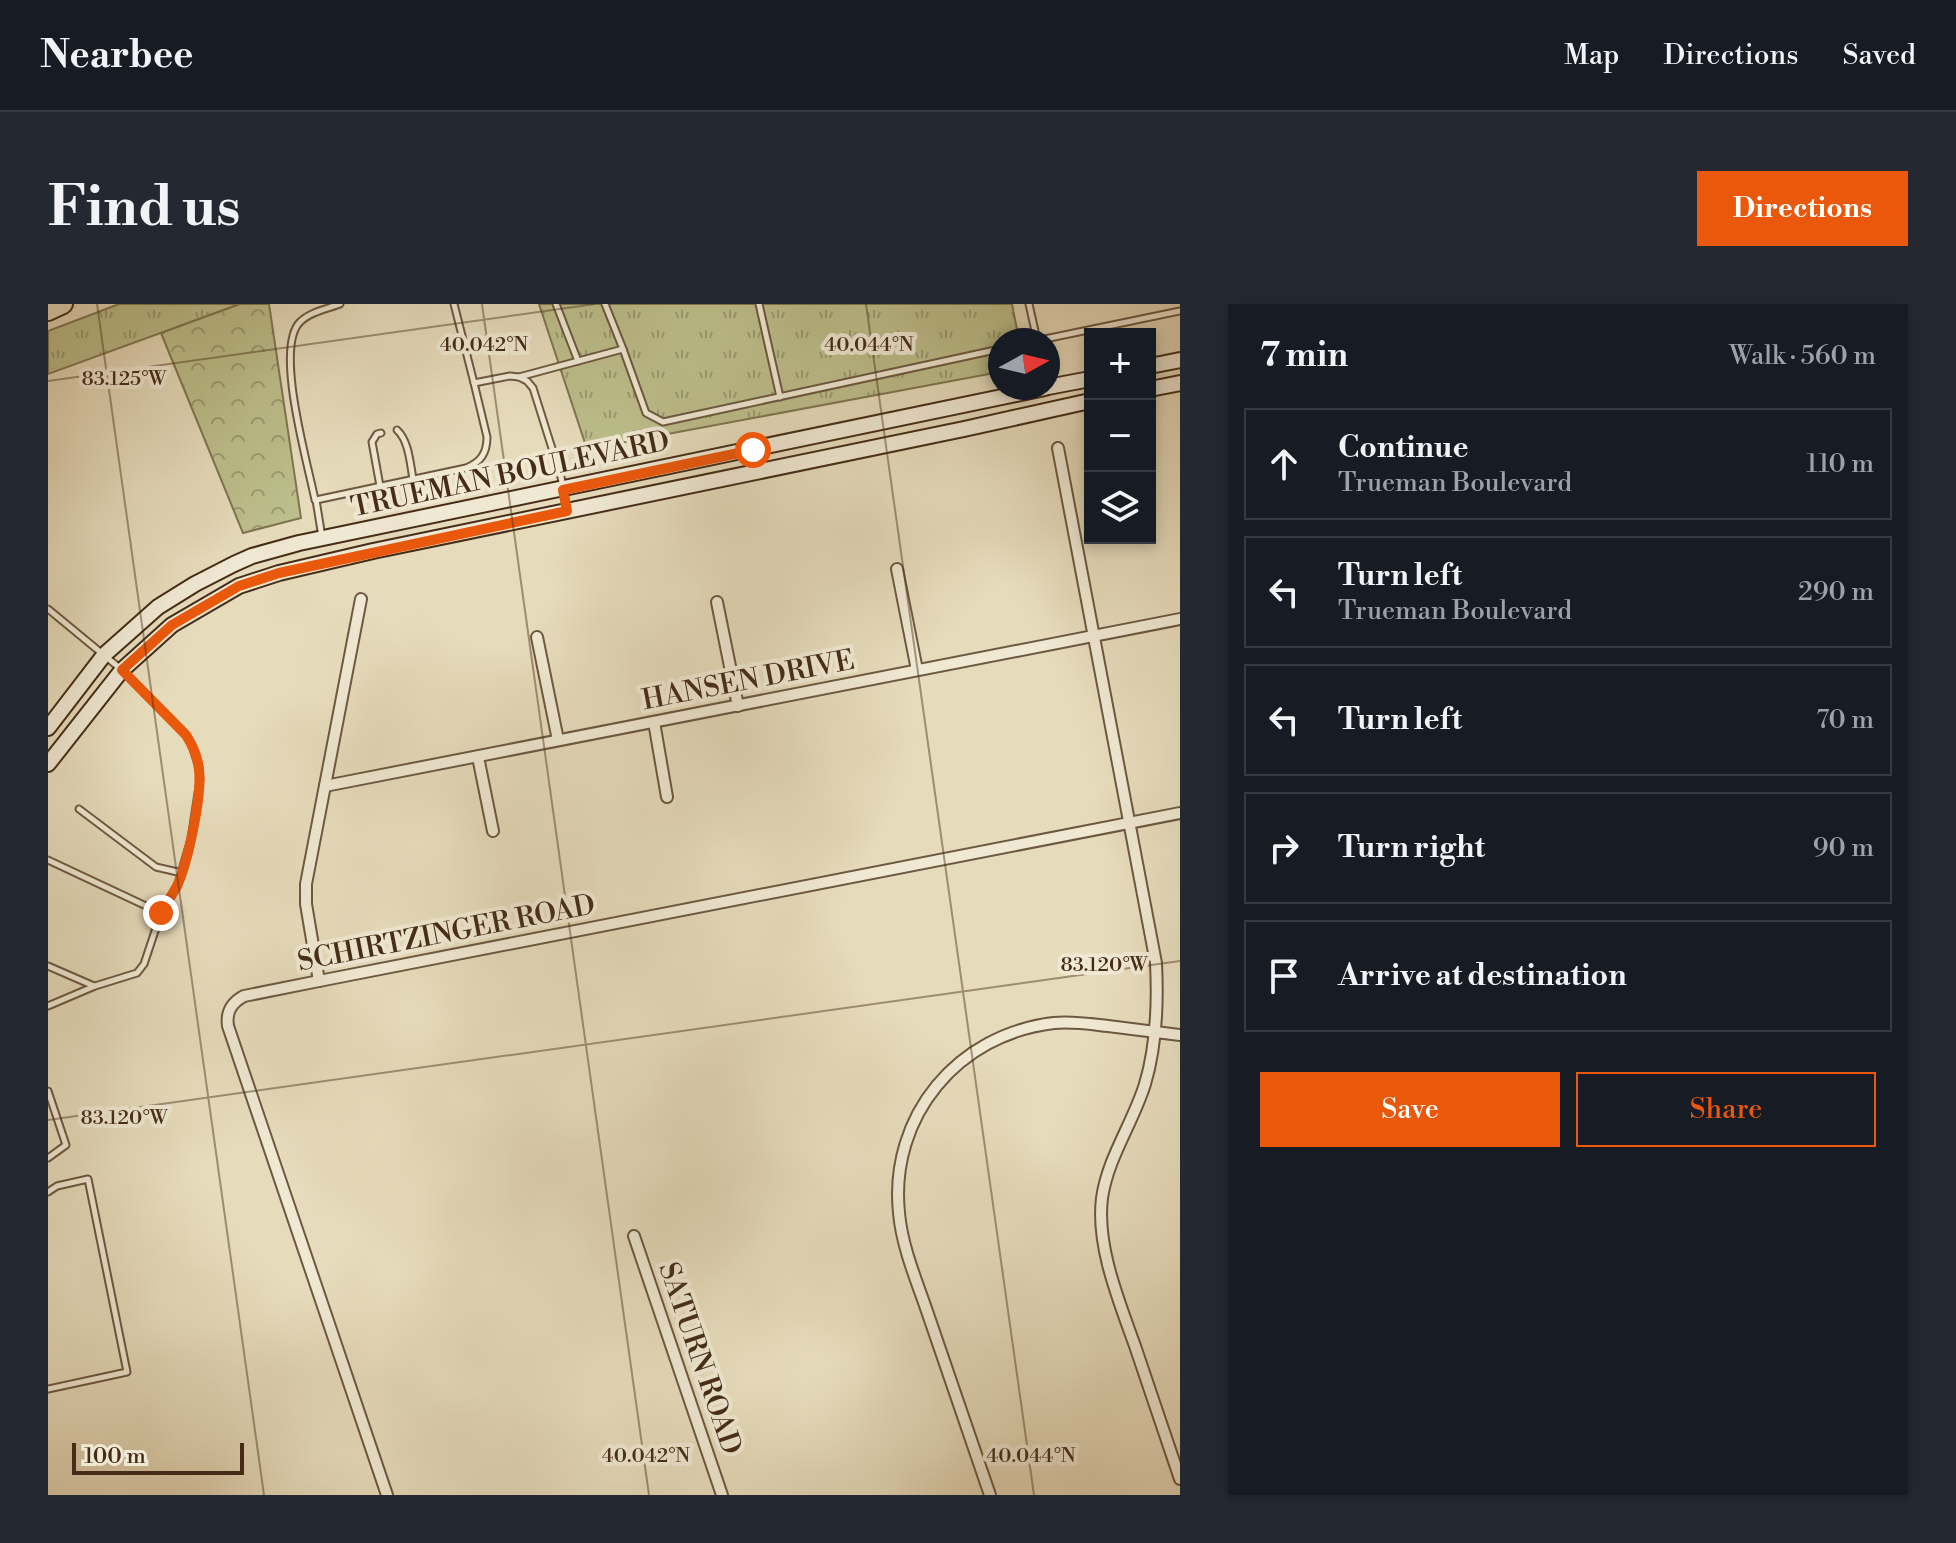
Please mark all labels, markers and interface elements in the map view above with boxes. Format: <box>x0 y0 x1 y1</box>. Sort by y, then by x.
text: Nearbee <box>40 32 193 79</box>
text: Map <box>1564 38 1619 73</box>
text: Directions <box>1663 38 1798 73</box>
text: Saved <box>1842 38 1916 73</box>
button: Directions <box>1697 171 1908 246</box>
text: Find us <box>48 173 241 243</box>
north arrow <box>988 328 1060 400</box>
map controls <box>1084 328 1156 544</box>
button: + <box>1084 328 1156 400</box>
text: 40.042°N <box>440 333 528 358</box>
text: 40.044°N <box>824 333 914 358</box>
text: 7 min <box>1260 335 1348 377</box>
text: Walk · 560 m <box>1729 340 1876 372</box>
text: 83.125°W <box>82 367 167 392</box>
button: − <box>1084 400 1156 472</box>
street label: TRUEMAN BOULEVARD <box>348 424 673 525</box>
text: Continue <box>1338 429 1469 467</box>
route start <box>735 432 771 468</box>
icon: ahead <box>1262 442 1306 486</box>
text: 110 m <box>1806 448 1874 480</box>
text: Trueman Boulevard <box>1338 467 1572 499</box>
button: layers <box>1084 472 1156 544</box>
text: Turn left <box>1338 557 1462 595</box>
icon: left <box>1262 570 1306 614</box>
text: 290 m <box>1798 576 1874 608</box>
text: Trueman Boulevard <box>1338 595 1572 627</box>
street label: HANSEN DRIVE <box>639 643 857 718</box>
icon: left <box>1262 698 1306 742</box>
text: Turn left <box>1338 701 1462 739</box>
text: 70 m <box>1816 704 1874 736</box>
icon: right <box>1262 826 1306 870</box>
text: Turn right <box>1338 829 1485 867</box>
text: 90 m <box>1813 832 1874 864</box>
street label: SCHIRTZINGER ROAD <box>294 887 598 980</box>
route end <box>143 895 179 931</box>
text: 83.120°W <box>1060 953 1148 978</box>
icon: arrive <box>1262 954 1306 998</box>
text: Arrive at destination <box>1338 957 1627 995</box>
button: Save <box>1260 1072 1560 1147</box>
button: Share <box>1576 1072 1876 1147</box>
text: 83.120°W <box>80 1106 168 1131</box>
street label: SATURN ROAD <box>650 1258 749 1459</box>
scale bar <box>72 1439 244 1475</box>
text: 100 m <box>84 1443 146 1470</box>
text: 40.042°N <box>602 1444 690 1469</box>
text: 40.044°N <box>986 1444 1076 1469</box>

